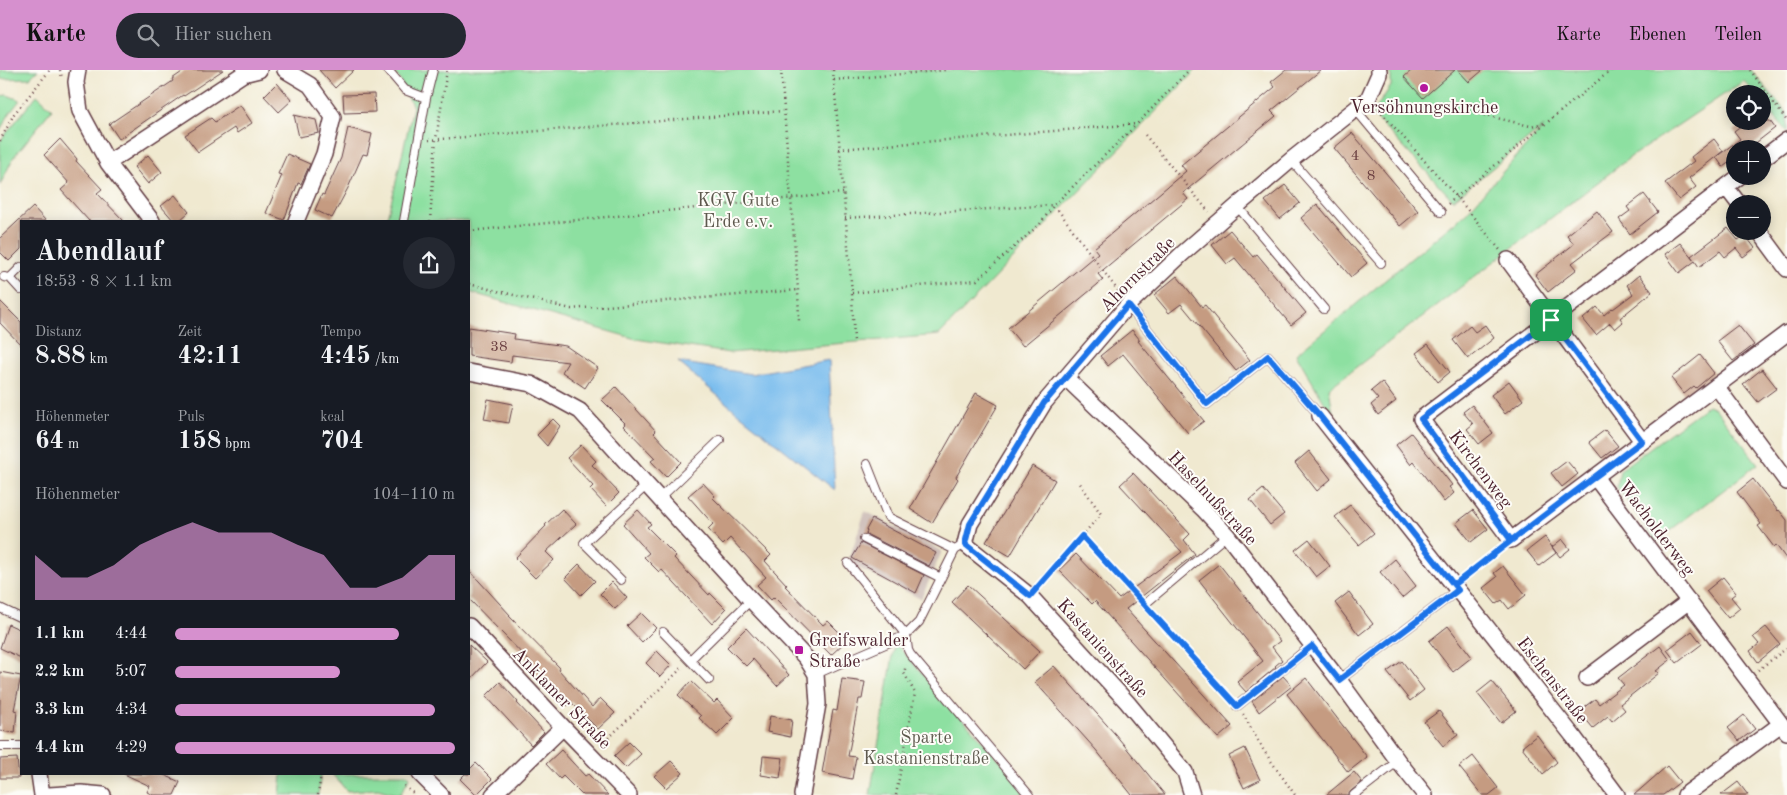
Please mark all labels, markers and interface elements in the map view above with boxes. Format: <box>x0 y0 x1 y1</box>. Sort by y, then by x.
search box <box>116 13 466 58</box>
icon: search <box>134 21 162 49</box>
text: Karte <box>25 23 86 47</box>
text: Hier suchen <box>174 26 272 45</box>
text: Karte <box>1556 26 1601 44</box>
text: Ebenen <box>1629 26 1686 44</box>
text: Teilen <box>1714 26 1762 44</box>
marker: Versöhnungskirche <box>1418 82 1430 94</box>
map controls <box>1726 85 1771 240</box>
button: locate <box>1726 85 1771 130</box>
place label: Versöhnungskirche <box>1350 99 1498 117</box>
button: + <box>1726 140 1771 185</box>
house number: 4 <box>1351 149 1359 164</box>
house number: 8 <box>1367 169 1375 184</box>
park label: KGV Gute Erde e.v. <box>697 192 779 231</box>
button: − <box>1726 195 1771 240</box>
street label: Ahornstraße <box>1097 234 1179 316</box>
button: share <box>403 237 455 289</box>
text: Abendlauf <box>35 239 163 267</box>
text: 18:53 · 8 × 1.1 km <box>35 274 172 290</box>
pin <box>1530 299 1572 341</box>
icon: arrive <box>1537 306 1565 334</box>
text: Distanz <box>35 325 81 339</box>
text: Zeit <box>178 325 202 339</box>
text: Tempo <box>320 325 361 339</box>
house number: 38 <box>490 340 508 355</box>
text: 8.88 <box>35 344 86 369</box>
text: 42:11 <box>178 344 243 369</box>
text: 4:45 <box>320 344 371 369</box>
text: km <box>86 352 108 366</box>
text: /km <box>371 352 399 366</box>
text: Höhenmeter <box>35 410 109 424</box>
text: Puls <box>178 410 205 424</box>
text: kcal <box>320 410 344 424</box>
street label: Kirchenweg <box>1445 427 1515 512</box>
text: 64 <box>35 429 64 454</box>
text: 158 <box>178 429 221 454</box>
text: 704 <box>320 429 364 454</box>
text: m <box>64 437 79 451</box>
text: bpm <box>221 437 251 451</box>
street label: Haselnußstraße <box>1164 448 1260 549</box>
street label: Wacholderweg <box>1615 478 1698 580</box>
text: Höhenmeter <box>35 487 120 503</box>
text: 104–110 m <box>372 487 455 503</box>
street label: Kastanienstraße <box>1053 596 1151 702</box>
text: 1.1 km <box>35 626 84 642</box>
text: 4:44 <box>115 626 147 642</box>
place label: Greifswalder Straße <box>809 632 909 671</box>
street label: Eschenstraße <box>1513 634 1591 727</box>
marker: Greifswalder Straße <box>793 644 805 656</box>
street label: Anklamer Straße <box>509 645 614 753</box>
text: 2.2 km <box>35 664 84 680</box>
text: 5:07 <box>115 664 147 680</box>
text: 3.3 km <box>35 702 84 718</box>
text: 4:34 <box>115 702 147 718</box>
park label: Sparte Kastanienstraße <box>863 729 989 768</box>
text: 4.4 km <box>35 740 84 756</box>
text: 4:29 <box>115 740 147 756</box>

